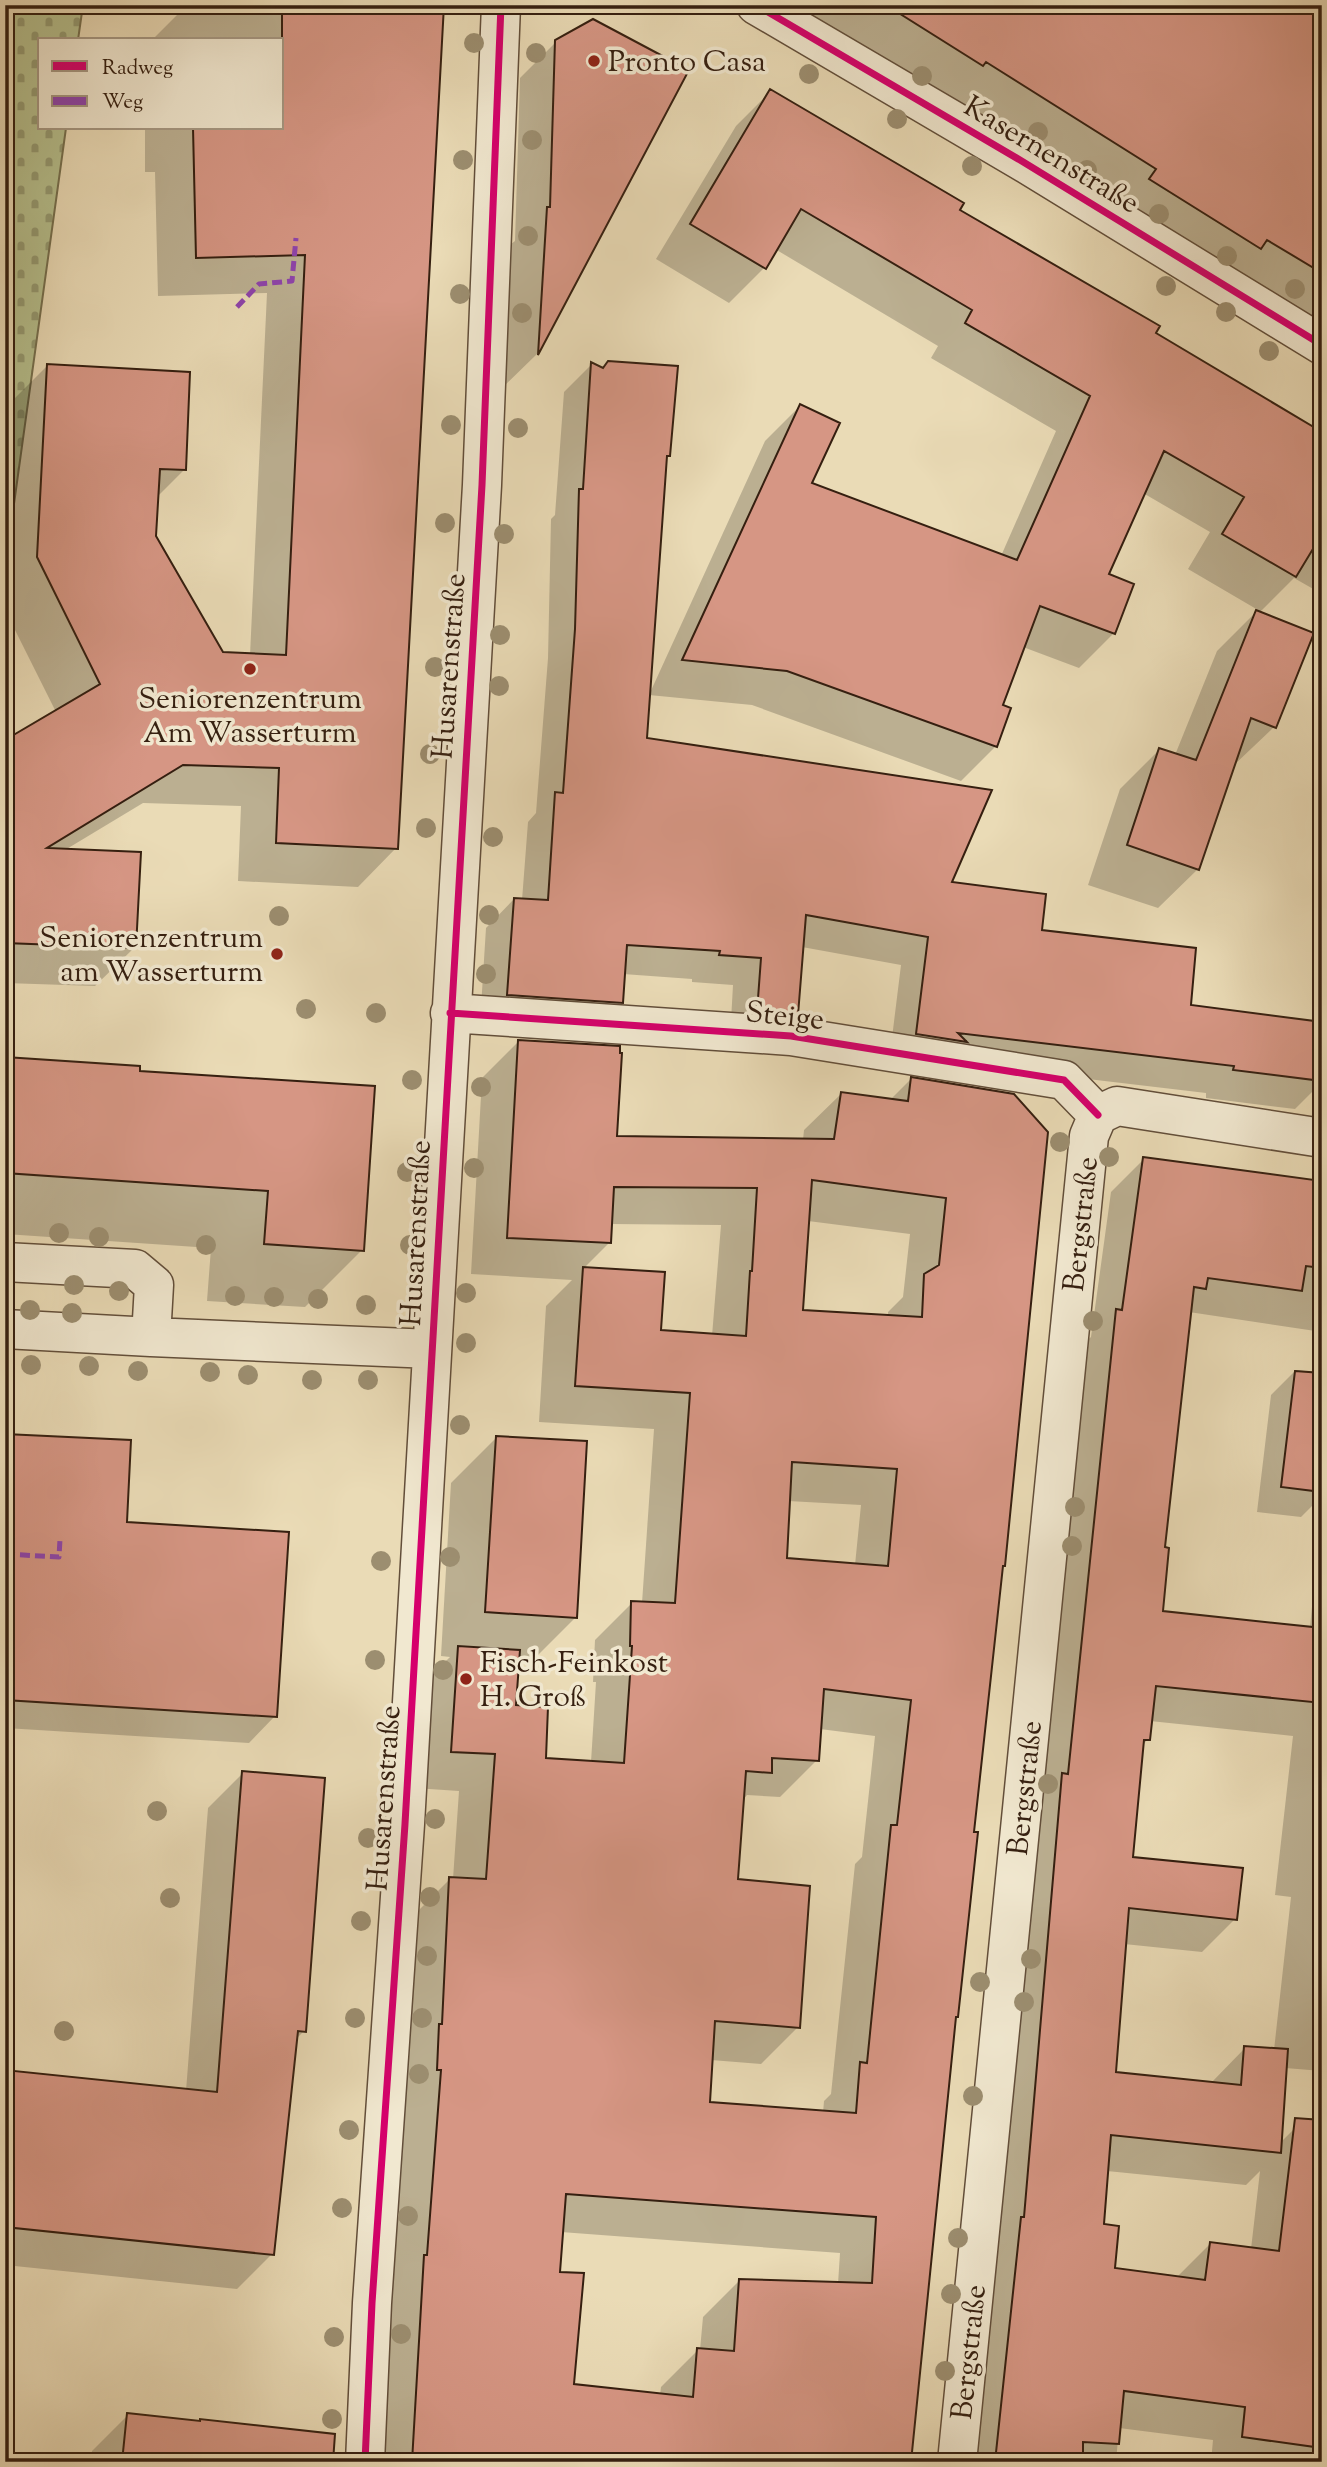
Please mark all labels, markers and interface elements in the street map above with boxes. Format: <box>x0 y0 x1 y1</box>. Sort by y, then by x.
legend <box>38 38 284 130</box>
place label: Pronto Casa <box>608 42 766 85</box>
marker: Pronto Casa <box>586 53 602 69</box>
text: Radweg <box>102 54 173 84</box>
street label: Kasernenstraße <box>955 87 1147 226</box>
text: Weg <box>102 88 143 118</box>
street label: Husarenstraße <box>423 572 478 760</box>
marker: Seniorenzentrum Am Wasserturm <box>242 661 258 677</box>
place label: Seniorenzentrum Am Wasserturm <box>138 679 362 756</box>
place label: Seniorenzentrum am Wasserturm <box>39 918 263 995</box>
marker: Seniorenzentrum am Wasserturm <box>269 946 285 962</box>
street label: Steige <box>743 992 826 1043</box>
street label: Husarenstraße <box>391 1139 444 1327</box>
street label: Bergstraße <box>1054 1155 1111 1294</box>
place label: Fisch-Feinkost H. Groß <box>480 1643 668 1720</box>
marker: Fisch-Feinkost H. Groß <box>458 1671 474 1687</box>
street label: Husarenstraße <box>358 1704 413 1892</box>
street label: Bergstraße <box>998 1719 1055 1858</box>
street label: Bergstraße <box>942 2283 999 2422</box>

